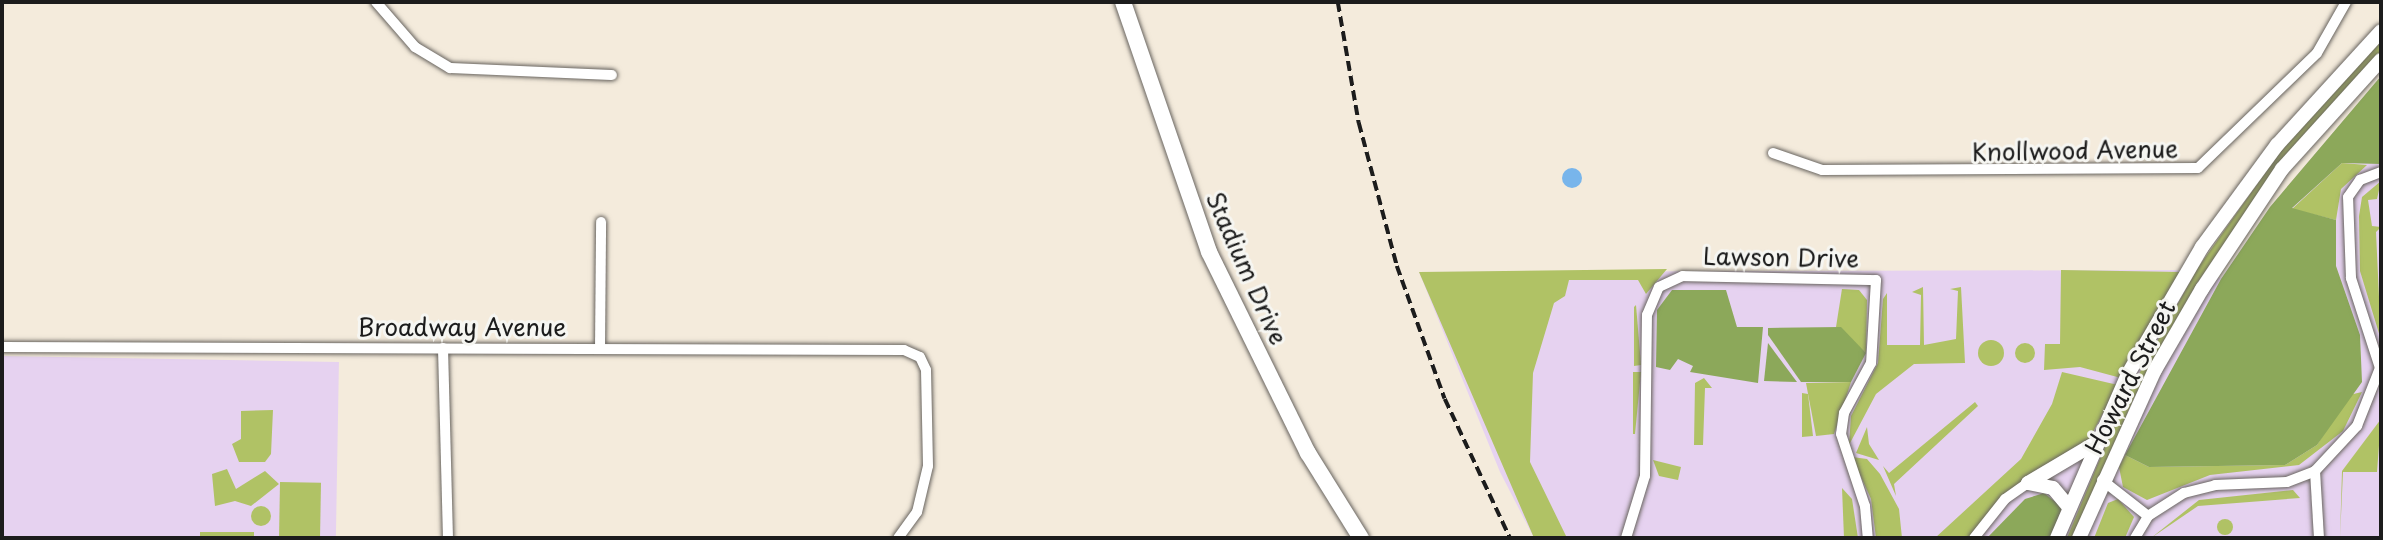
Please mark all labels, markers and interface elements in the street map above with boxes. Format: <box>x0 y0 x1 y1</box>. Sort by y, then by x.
street label: Knollwood Avenue <box>1971 134 2179 166</box>
street label: Stadium Drive <box>1200 187 1294 349</box>
street label: Lawson Drive <box>1703 241 1859 273</box>
street label: Howard Street <box>2079 295 2181 459</box>
street label: Broadway Avenue <box>358 313 566 341</box>

